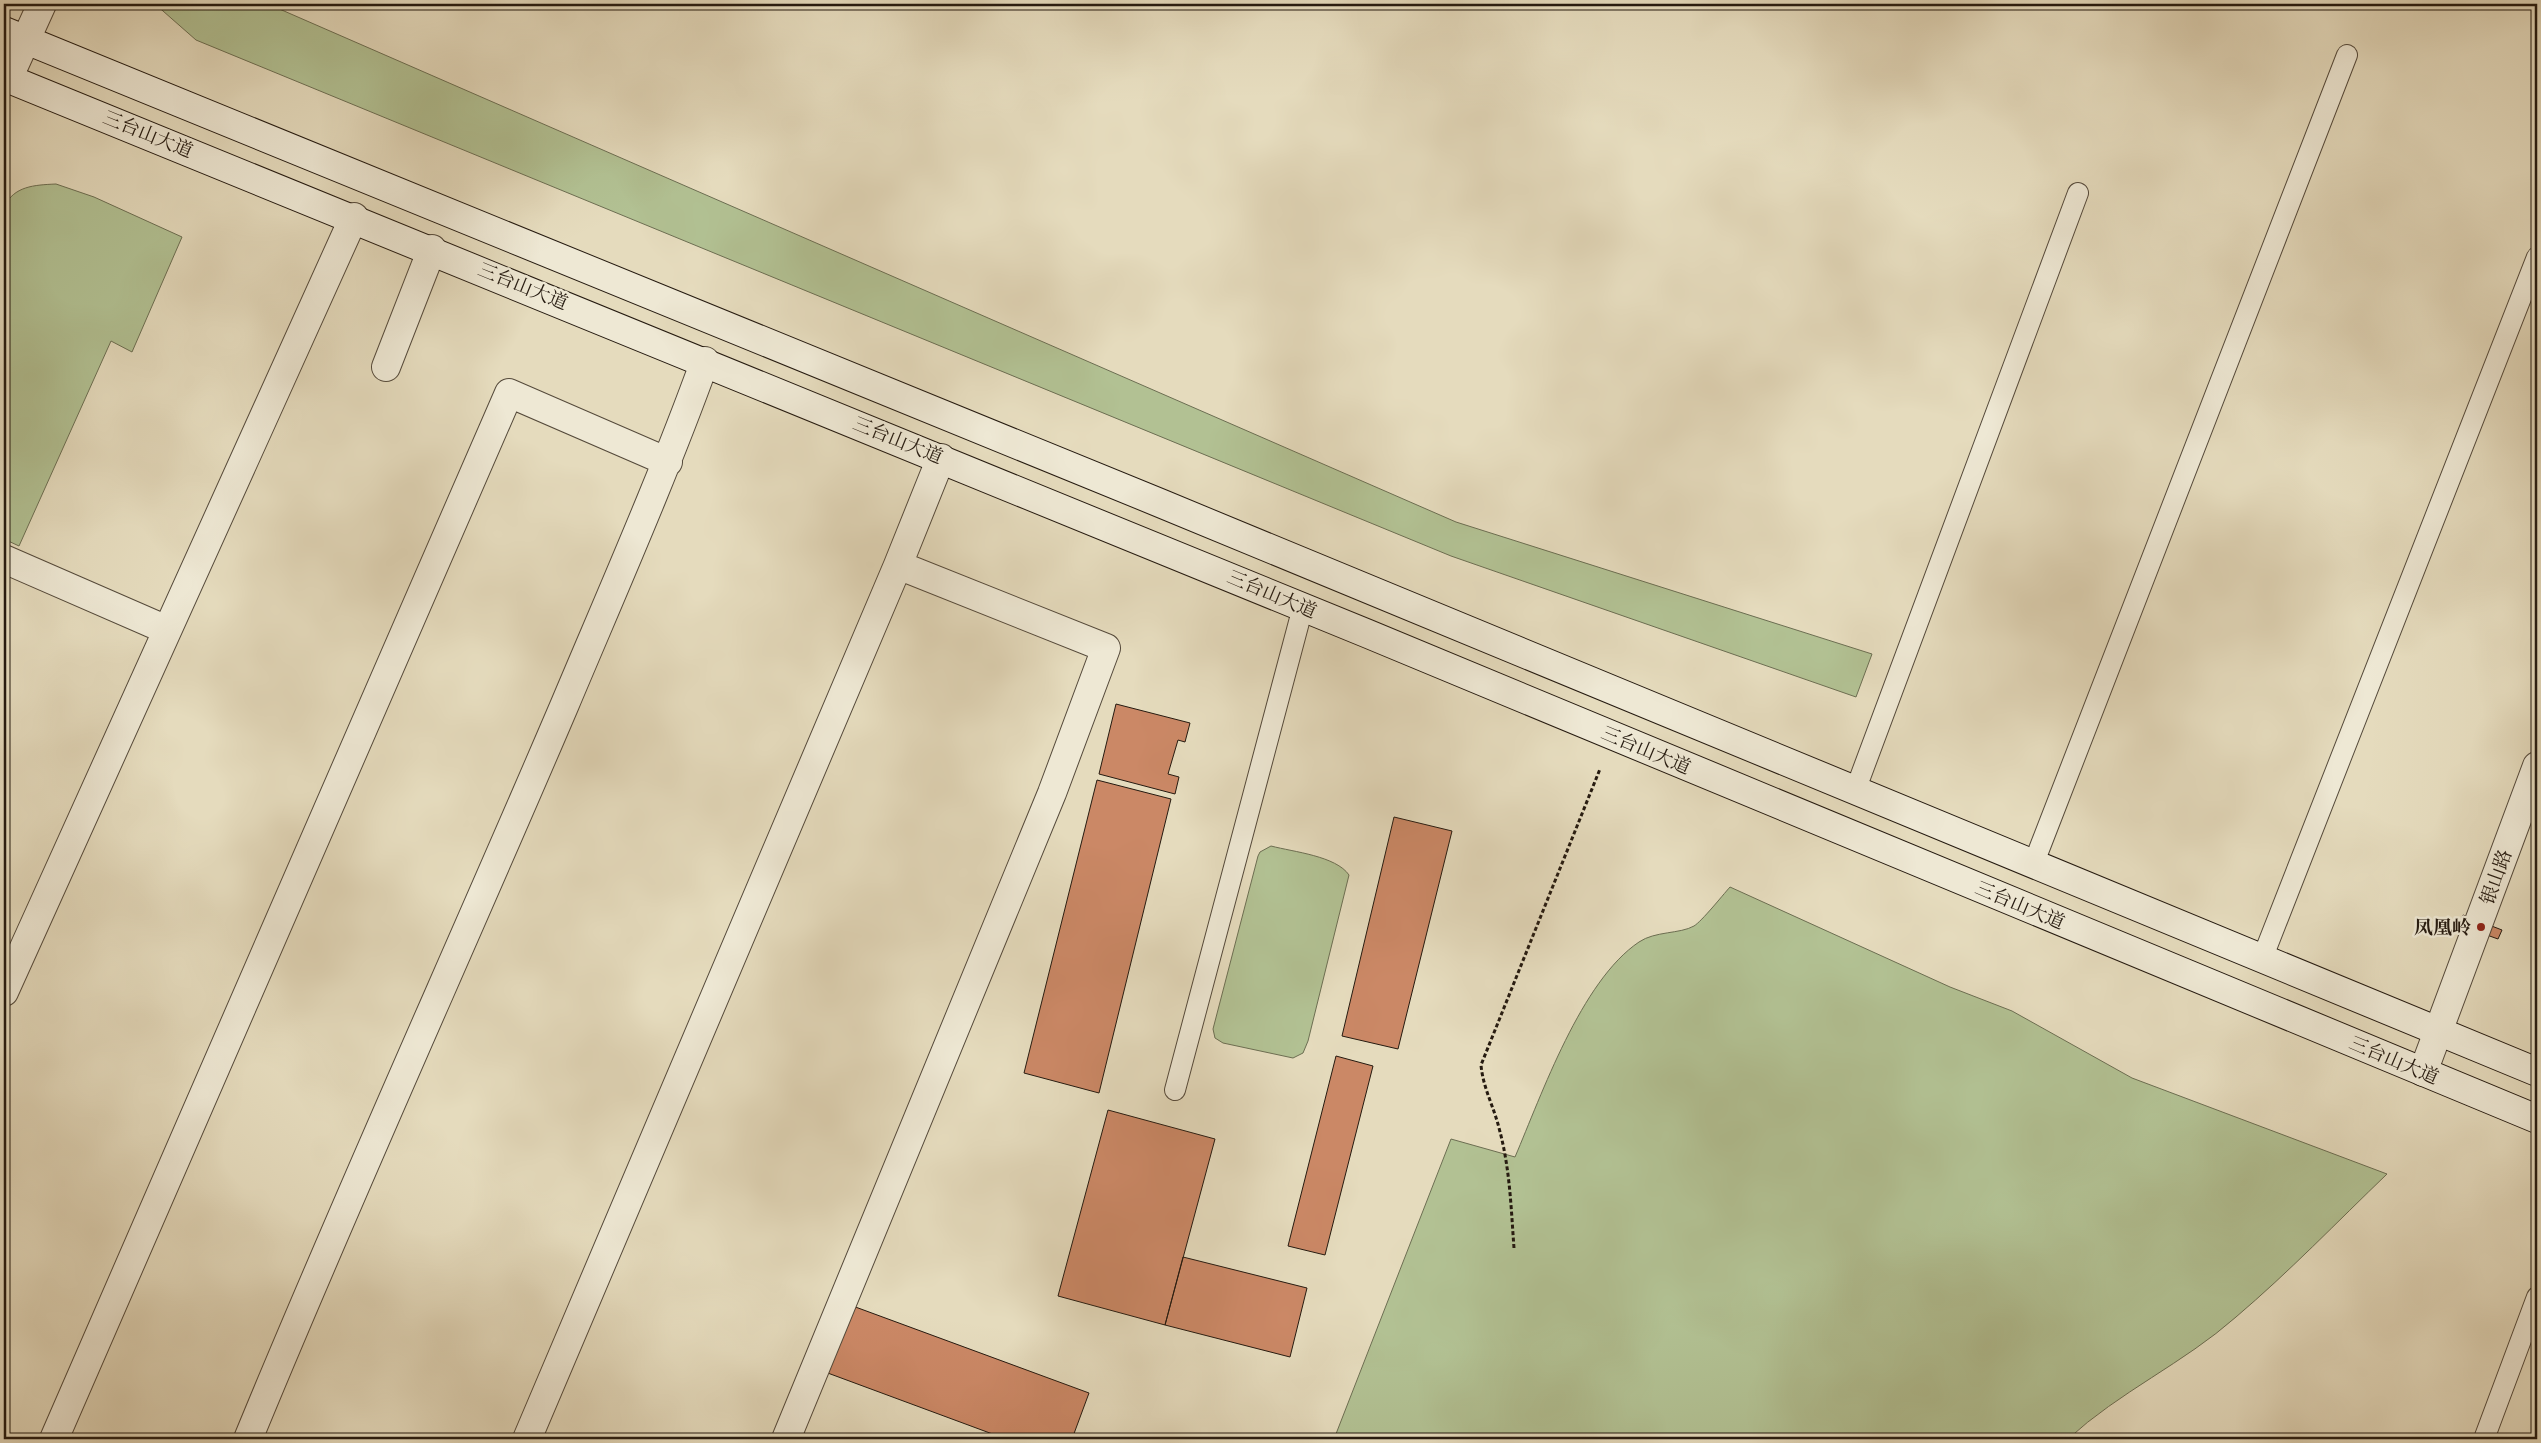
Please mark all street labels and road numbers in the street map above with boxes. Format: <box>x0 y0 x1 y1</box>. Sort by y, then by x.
street label: 三台山大道 <box>99 105 197 163</box>
street label: 三台山大道 <box>474 257 572 315</box>
street label: 三台山大道 <box>849 411 947 469</box>
street label: 三台山大道 <box>1223 564 1321 624</box>
street label: 三台山大道 <box>1597 720 1695 780</box>
street label: 银山路 <box>2475 846 2517 908</box>
street label: 三台山大道 <box>1971 875 2069 935</box>
street label: 三台山大道 <box>2345 1030 2443 1090</box>

